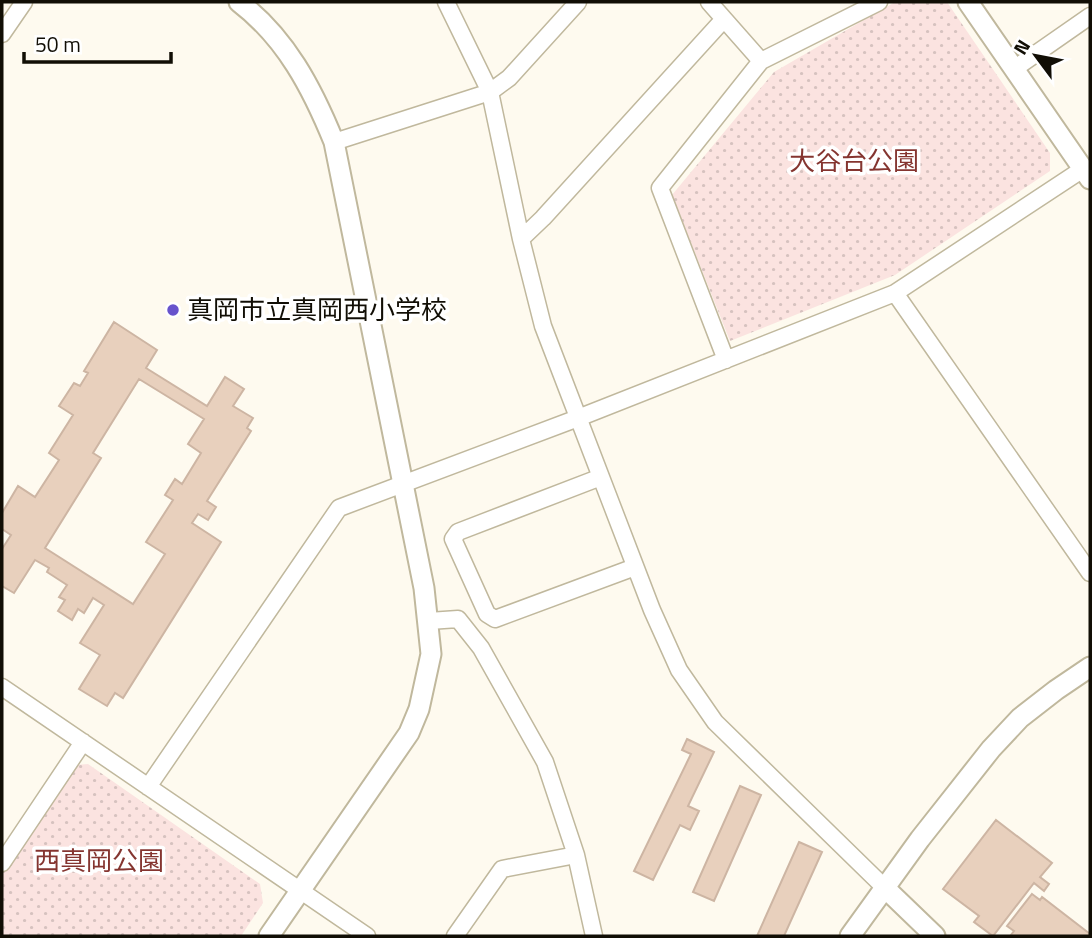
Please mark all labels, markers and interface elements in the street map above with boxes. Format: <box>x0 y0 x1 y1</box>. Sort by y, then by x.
scale bar <box>24 21 172 65</box>
north arrow <box>1001 21 1071 91</box>
text: 50 m <box>35 28 81 60</box>
text: N <box>1005 33 1037 60</box>
park label: 大谷台公園 <box>789 141 919 180</box>
place label: 真岡市立真岡西小学校 <box>187 290 447 329</box>
marker: 真岡市立真岡西小学校 <box>165 302 181 318</box>
park label: 西真岡公園 <box>34 841 164 880</box>

